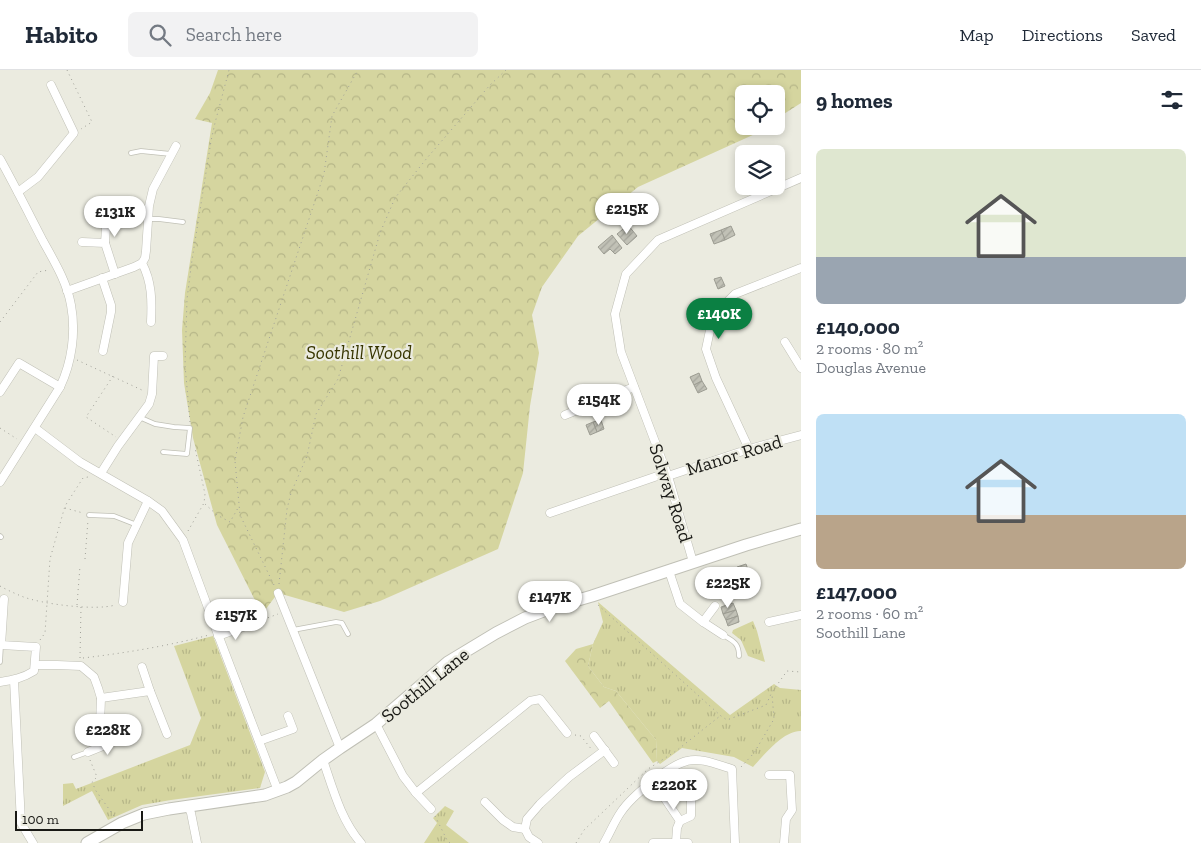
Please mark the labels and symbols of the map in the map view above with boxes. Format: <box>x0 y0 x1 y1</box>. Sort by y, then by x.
pin: £215K <box>592 192 662 235</box>
pin: £131K <box>80 196 150 238</box>
pin: £140K <box>684 298 754 340</box>
park label: Soothill Wood <box>306 341 412 364</box>
pin: £154K <box>564 384 634 426</box>
street label: Manor Road <box>683 429 785 481</box>
street label: Solway Road <box>644 441 698 546</box>
pin: £225K <box>693 566 763 609</box>
pin: £147K <box>515 580 585 623</box>
pin: £157K <box>201 598 271 641</box>
street label: Soothill Lane <box>376 643 474 727</box>
pin: £228K <box>73 714 143 756</box>
pin: £220K <box>639 768 709 811</box>
scale bar <box>15 808 142 831</box>

